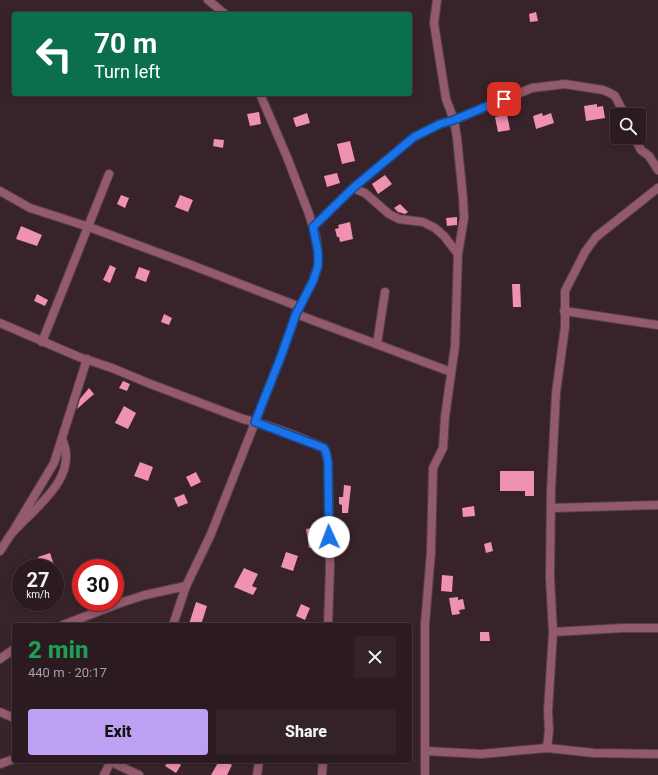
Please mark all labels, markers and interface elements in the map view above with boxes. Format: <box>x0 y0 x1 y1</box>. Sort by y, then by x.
text: 70 m <box>94 27 157 60</box>
icon: left <box>28 28 80 80</box>
text: Turn left <box>94 61 160 82</box>
pin <box>487 82 521 116</box>
icon: arrive <box>493 88 515 110</box>
map controls <box>610 108 646 144</box>
button: search <box>610 108 646 144</box>
position arrow <box>308 516 350 558</box>
speed limit sign: 30 <box>72 559 124 611</box>
text: 27 <box>27 568 49 592</box>
text: km/h <box>26 589 50 600</box>
text: 2 min <box>28 636 89 664</box>
button: close <box>354 636 396 678</box>
text: 440 m · 20:17 <box>28 665 107 680</box>
button: Exit <box>28 709 208 755</box>
button: Share <box>216 709 396 755</box>

